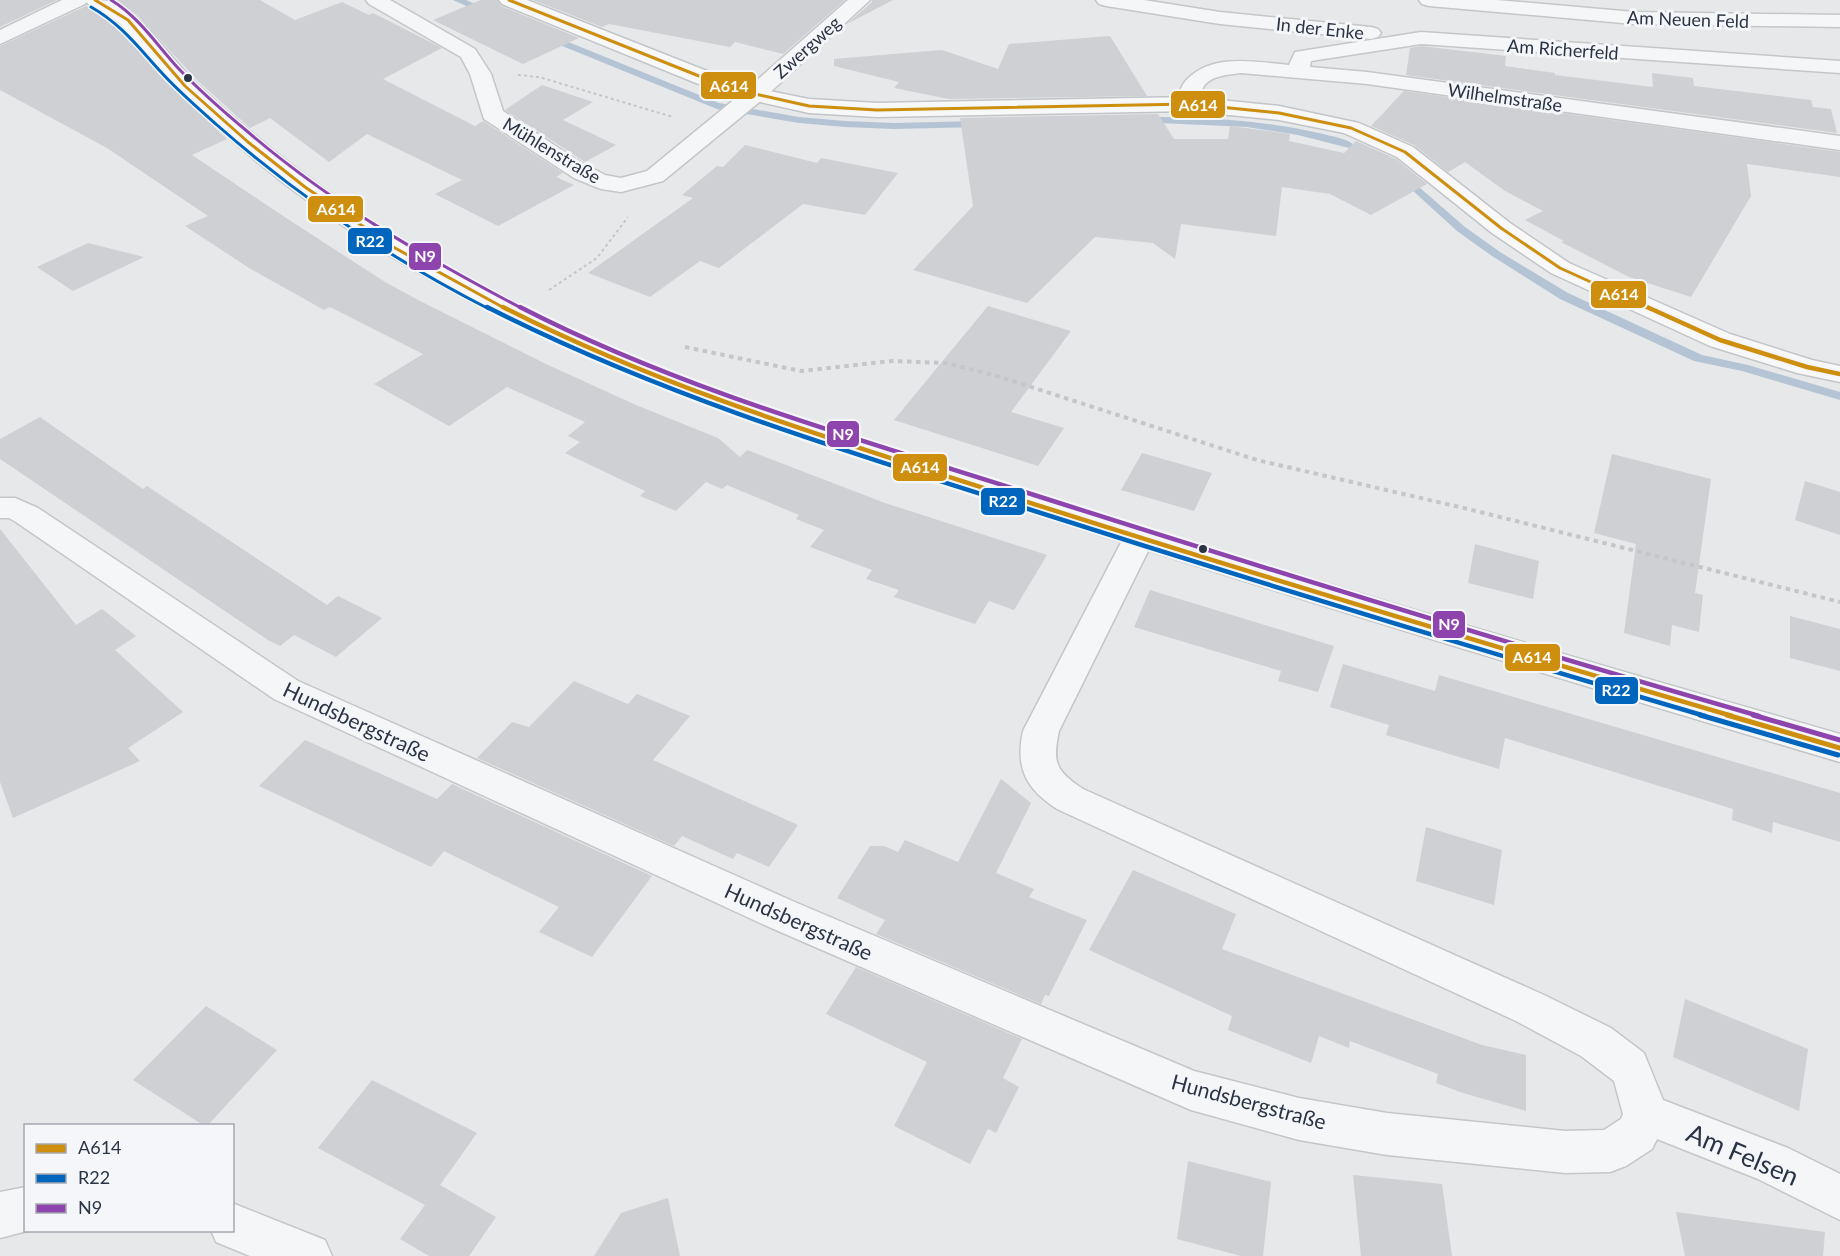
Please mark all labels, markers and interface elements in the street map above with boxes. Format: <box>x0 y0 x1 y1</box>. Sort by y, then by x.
street label: Am Neuen Feld <box>1627 6 1749 32</box>
street label: Zwergweg <box>769 11 845 83</box>
street label: In der Enke <box>1275 12 1365 44</box>
street label: Am Richerfeld <box>1507 34 1619 64</box>
line badge: A614 <box>700 71 757 100</box>
unlabelled marker <box>182 72 194 84</box>
text: A614 <box>709 76 748 95</box>
street label: Wilhelmstraße <box>1446 78 1564 116</box>
line badge: A614 <box>1170 90 1226 119</box>
text: A614 <box>1178 95 1217 114</box>
street label: Mühlenstraße <box>499 112 605 188</box>
line badge: A614 <box>307 195 364 223</box>
text: A614 <box>316 199 355 218</box>
line badge: R22 <box>347 227 393 255</box>
text: R22 <box>356 231 384 250</box>
line badge: N9 <box>408 242 442 271</box>
text: N9 <box>414 246 436 265</box>
line badge: A614 <box>1590 280 1647 309</box>
text: A614 <box>1599 284 1638 303</box>
line badge: N9 <box>826 420 860 448</box>
text: N9 <box>832 424 854 443</box>
line badge: A614 <box>892 453 948 482</box>
text: A614 <box>900 457 939 476</box>
line badge: R22 <box>980 487 1026 516</box>
text: R22 <box>989 491 1017 510</box>
unlabelled marker <box>1197 543 1209 555</box>
line badge: N9 <box>1432 610 1466 639</box>
text: N9 <box>1438 614 1460 633</box>
line badge: A614 <box>1504 643 1561 672</box>
text: A614 <box>1512 647 1551 666</box>
street label: Hundsbergstraße <box>280 676 434 766</box>
line badge: R22 <box>1594 676 1639 705</box>
text: R22 <box>1602 680 1630 699</box>
street label: Hundsbergstraße <box>721 877 877 965</box>
street label: Hundsbergstraße <box>1169 1068 1329 1134</box>
street label: Am Felsen <box>1682 1116 1804 1192</box>
legend <box>24 1124 234 1232</box>
text: A614 <box>78 1136 122 1158</box>
text: R22 <box>78 1166 110 1188</box>
text: N9 <box>78 1196 102 1218</box>

